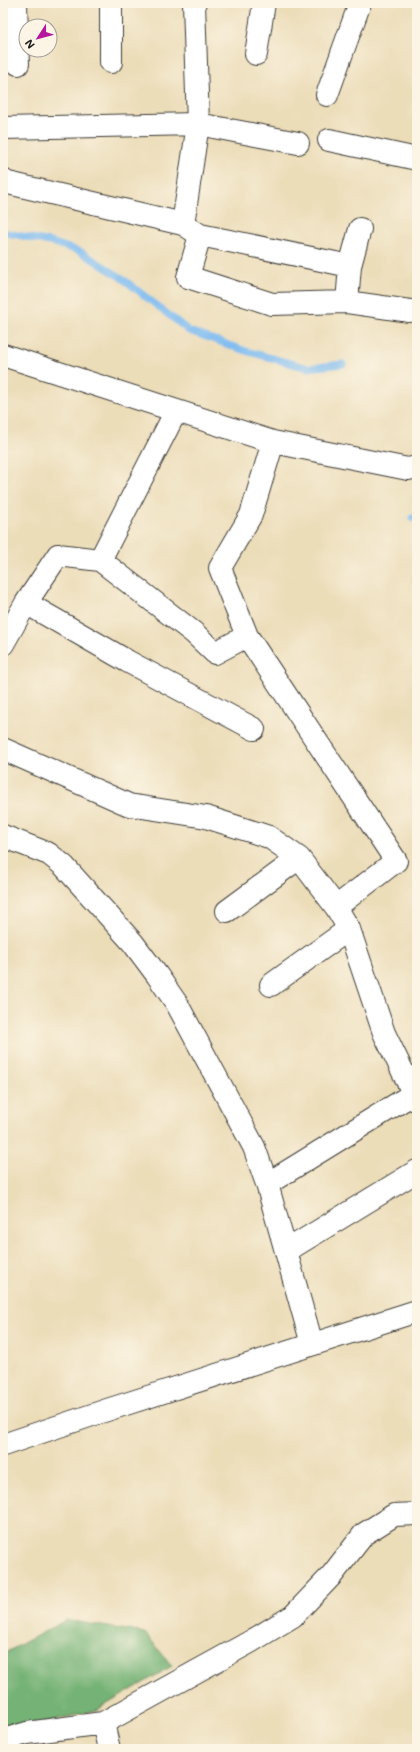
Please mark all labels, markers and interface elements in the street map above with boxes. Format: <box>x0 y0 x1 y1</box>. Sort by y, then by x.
north arrow <box>18 18 58 58</box>
text: N <box>21 36 38 52</box>

